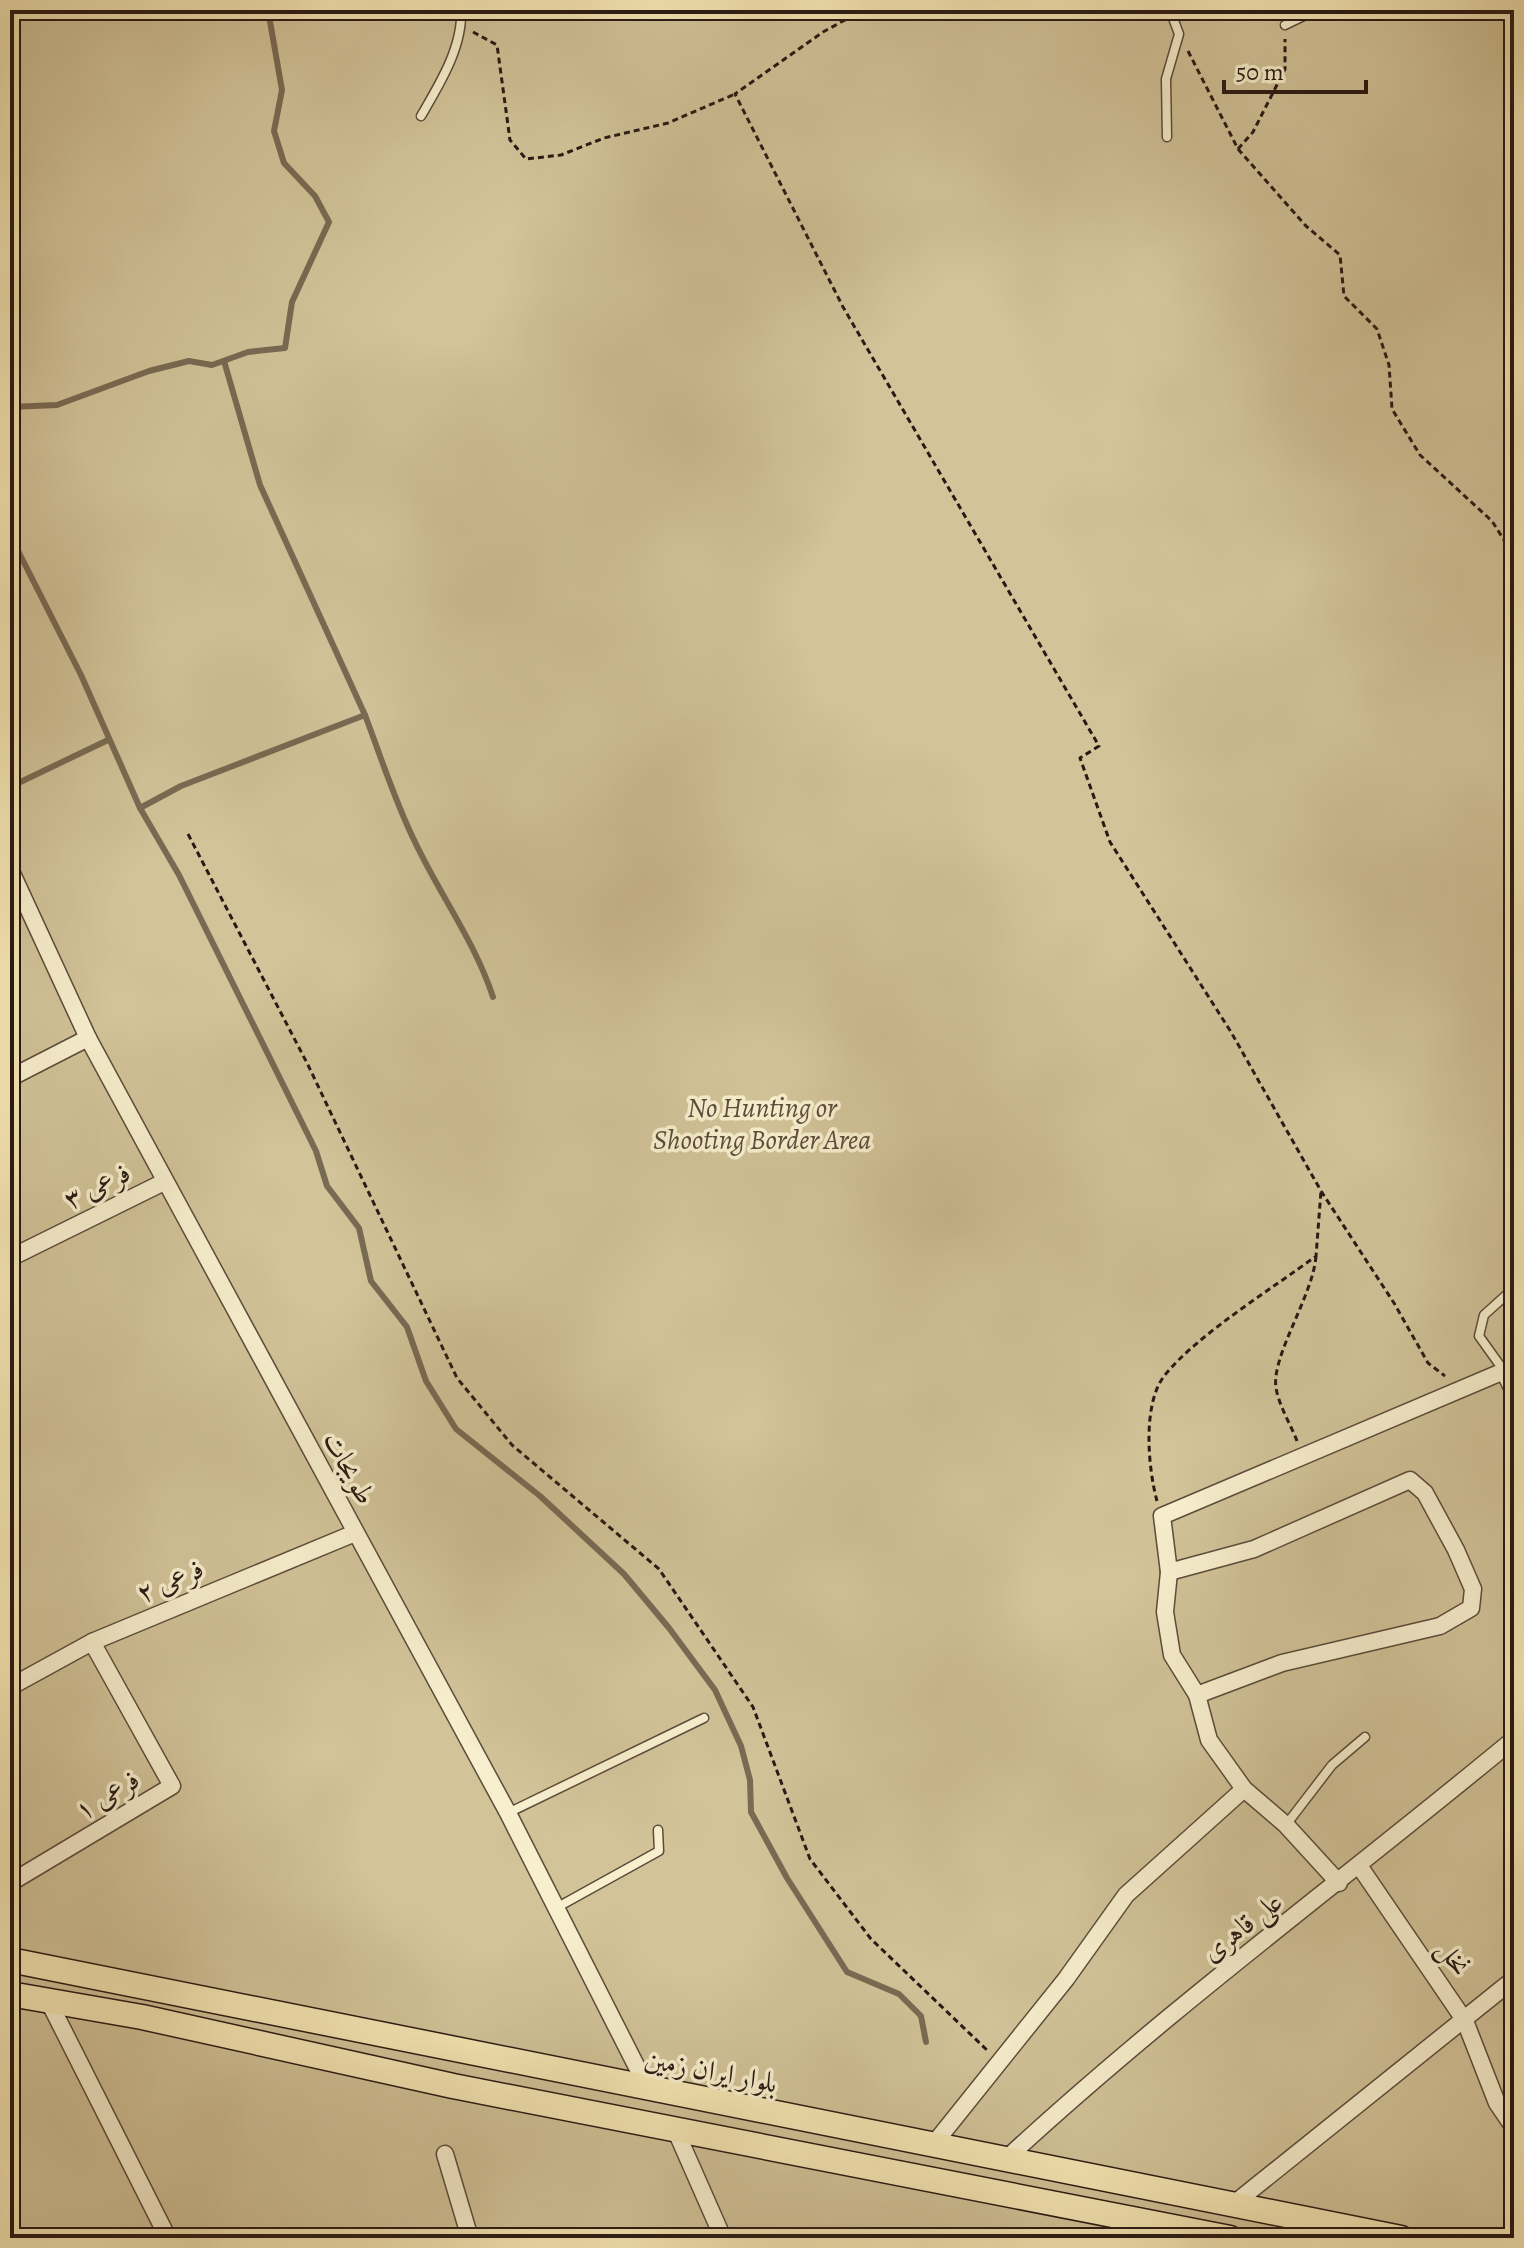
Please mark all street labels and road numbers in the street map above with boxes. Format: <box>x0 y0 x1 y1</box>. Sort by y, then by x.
street label: فرعی ۳ <box>57 1154 137 1218</box>
street label: طویجات <box>313 1425 385 1511</box>
street label: فرعی ۲ <box>130 1550 210 1612</box>
street label: فرعی ۱ <box>67 1761 147 1829</box>
street label: علی قاهری <box>1194 1883 1291 1972</box>
street label: نخل <box>1428 1932 1480 1984</box>
street label: بلوار ایران زمین <box>641 2040 781 2102</box>

